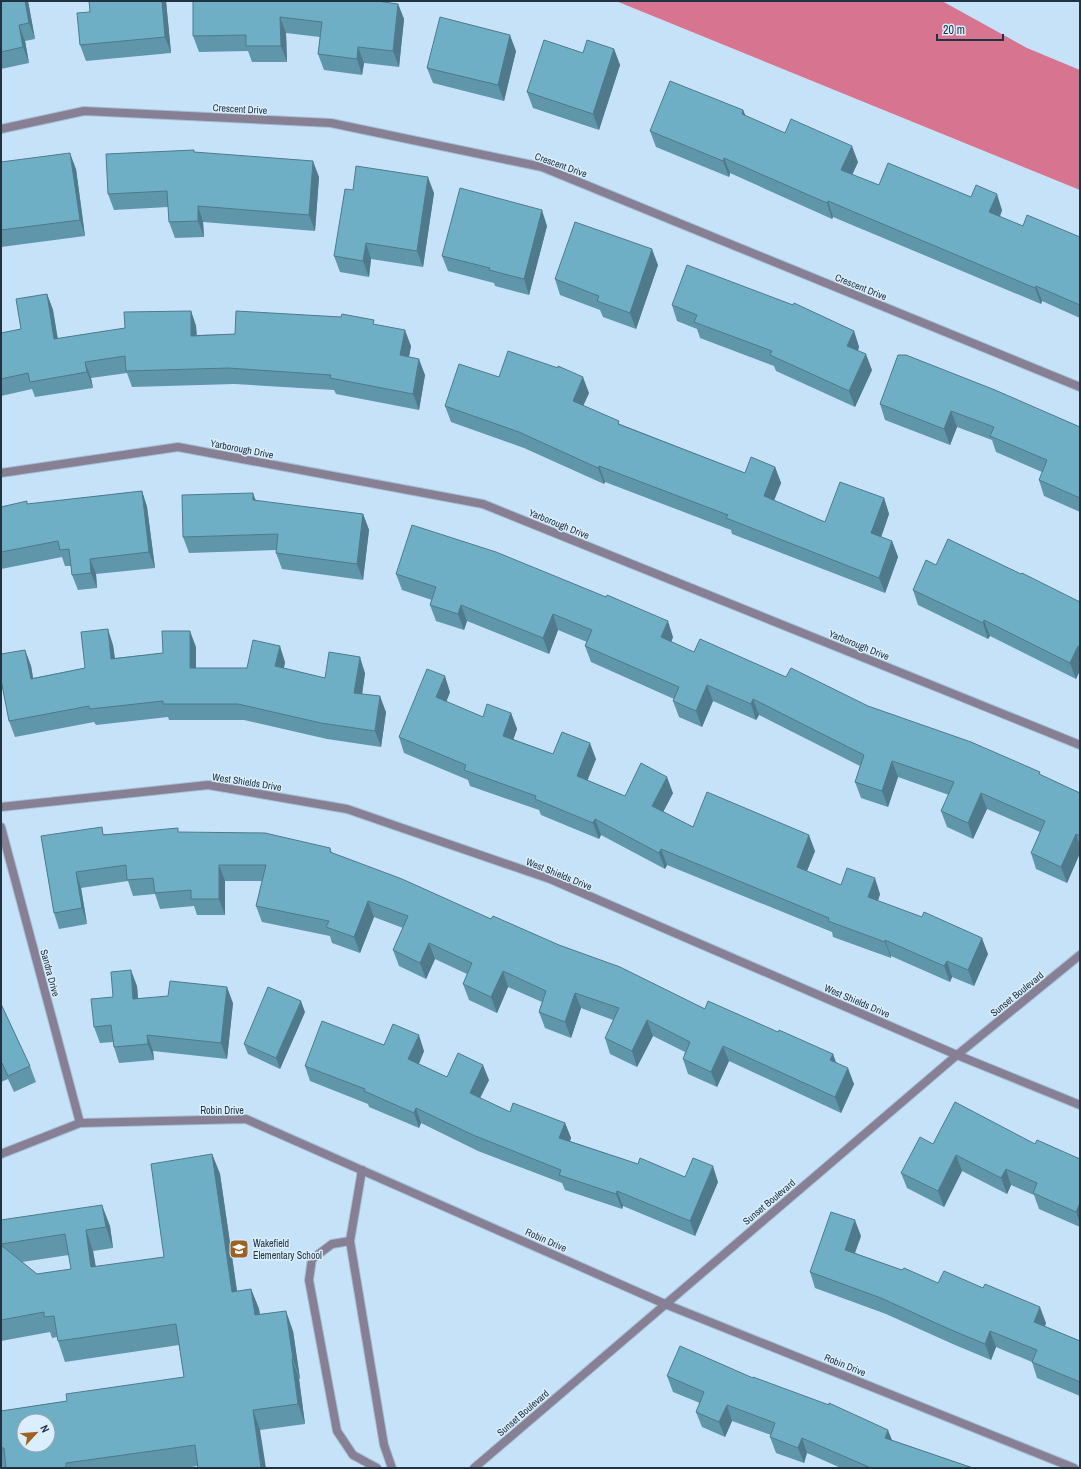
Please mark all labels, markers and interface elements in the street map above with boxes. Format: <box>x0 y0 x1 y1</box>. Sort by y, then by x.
scale bar <box>937 16 1003 42</box>
text: 20 m <box>943 22 965 38</box>
street label: Crescent Drive <box>212 101 268 117</box>
street label: Crescent Drive <box>533 150 589 181</box>
street label: Crescent Drive <box>833 271 889 303</box>
street label: Yarborough Drive <box>209 437 275 462</box>
street label: Yarborough Drive <box>527 506 592 542</box>
street label: Yarborough Drive <box>827 627 892 663</box>
street label: West Shields Drive <box>211 770 283 794</box>
street label: West Shields Drive <box>524 855 594 893</box>
street label: Sandra Drive <box>37 948 63 998</box>
street label: Sunset Boulevard <box>988 969 1046 1019</box>
street label: West Shields Drive <box>822 981 892 1021</box>
street label: Robin Drive <box>200 1104 244 1117</box>
street label: Sunset Boulevard <box>740 1176 798 1228</box>
street label: Robin Drive <box>523 1225 569 1255</box>
place label: Wakefield Elementary School <box>253 1237 322 1262</box>
school or university icon: Wakefield Elementary School <box>228 1238 250 1260</box>
street label: Robin Drive <box>822 1351 868 1379</box>
street label: Sunset Boulevard <box>494 1387 552 1439</box>
north arrow <box>16 1413 56 1453</box>
text: N <box>37 1423 53 1435</box>

